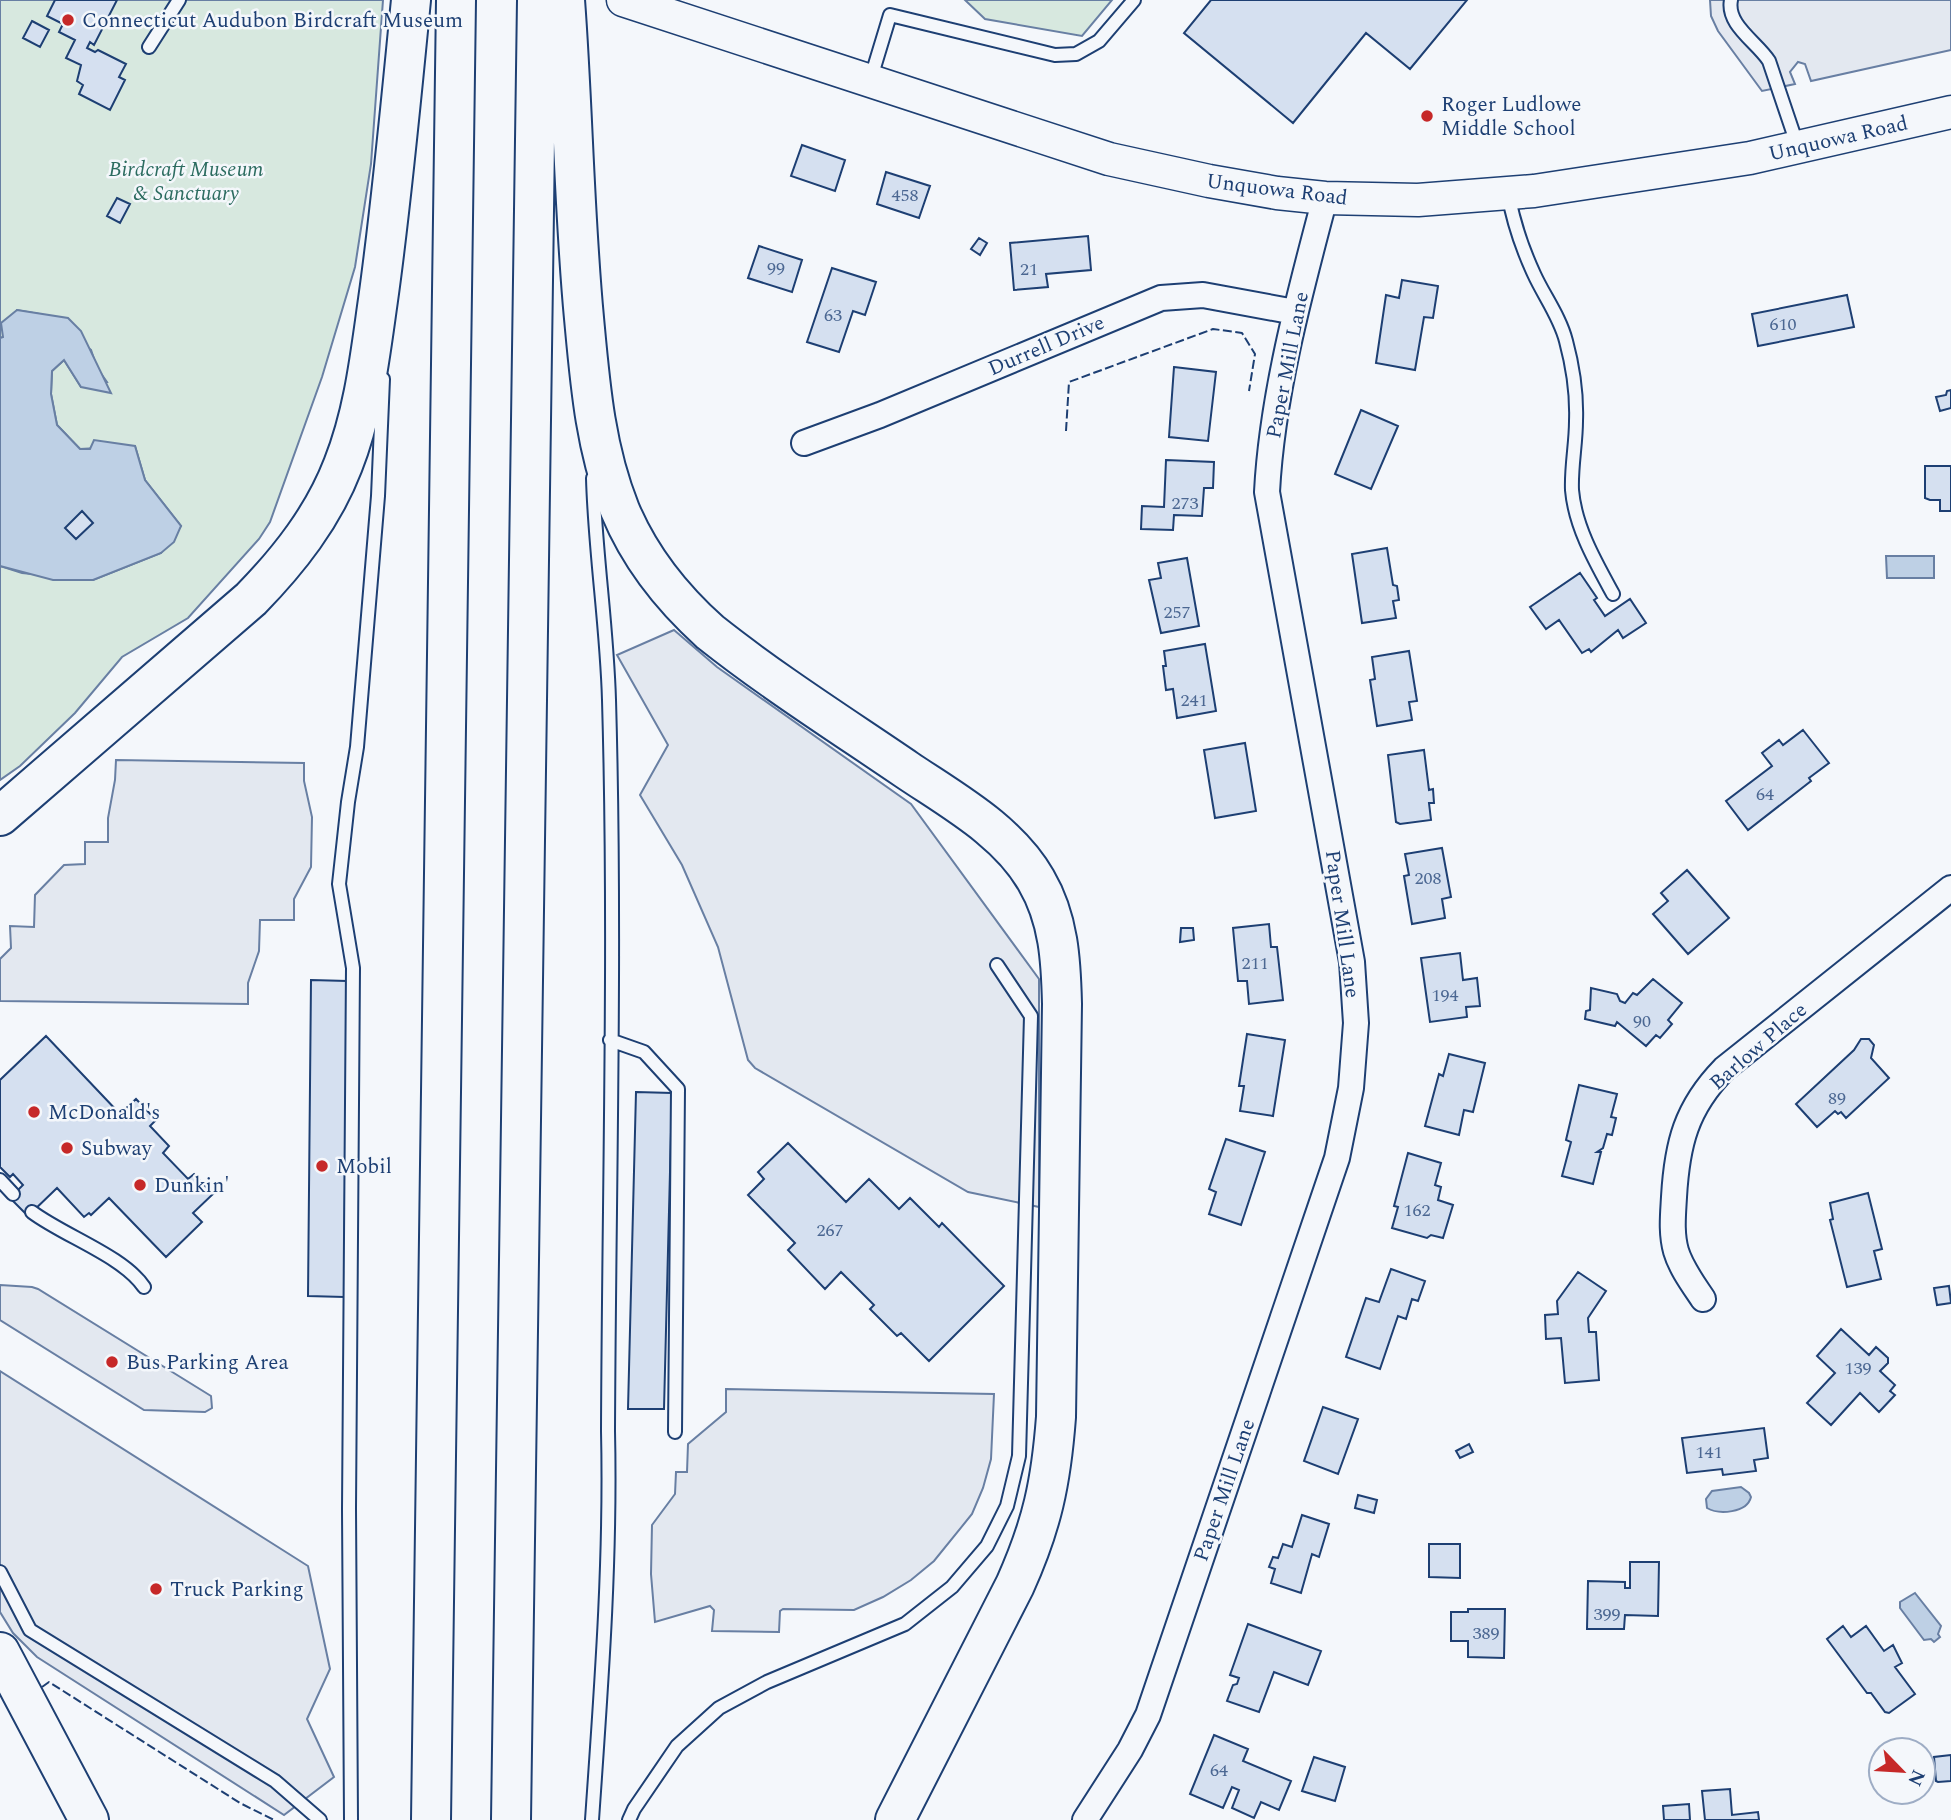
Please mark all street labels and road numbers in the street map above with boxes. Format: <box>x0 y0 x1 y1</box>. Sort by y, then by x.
street label: Unquowa Road <box>1765 107 1911 171</box>
street label: Unquowa Road <box>1204 165 1349 215</box>
street label: Paper Mill Lane <box>1258 289 1318 441</box>
street label: Durrell Drive <box>983 307 1110 385</box>
street label: Paper Mill Lane <box>1316 848 1368 1000</box>
street label: Barlow Place <box>1702 995 1815 1099</box>
street label: Paper Mill Lane <box>1186 1415 1264 1566</box>

